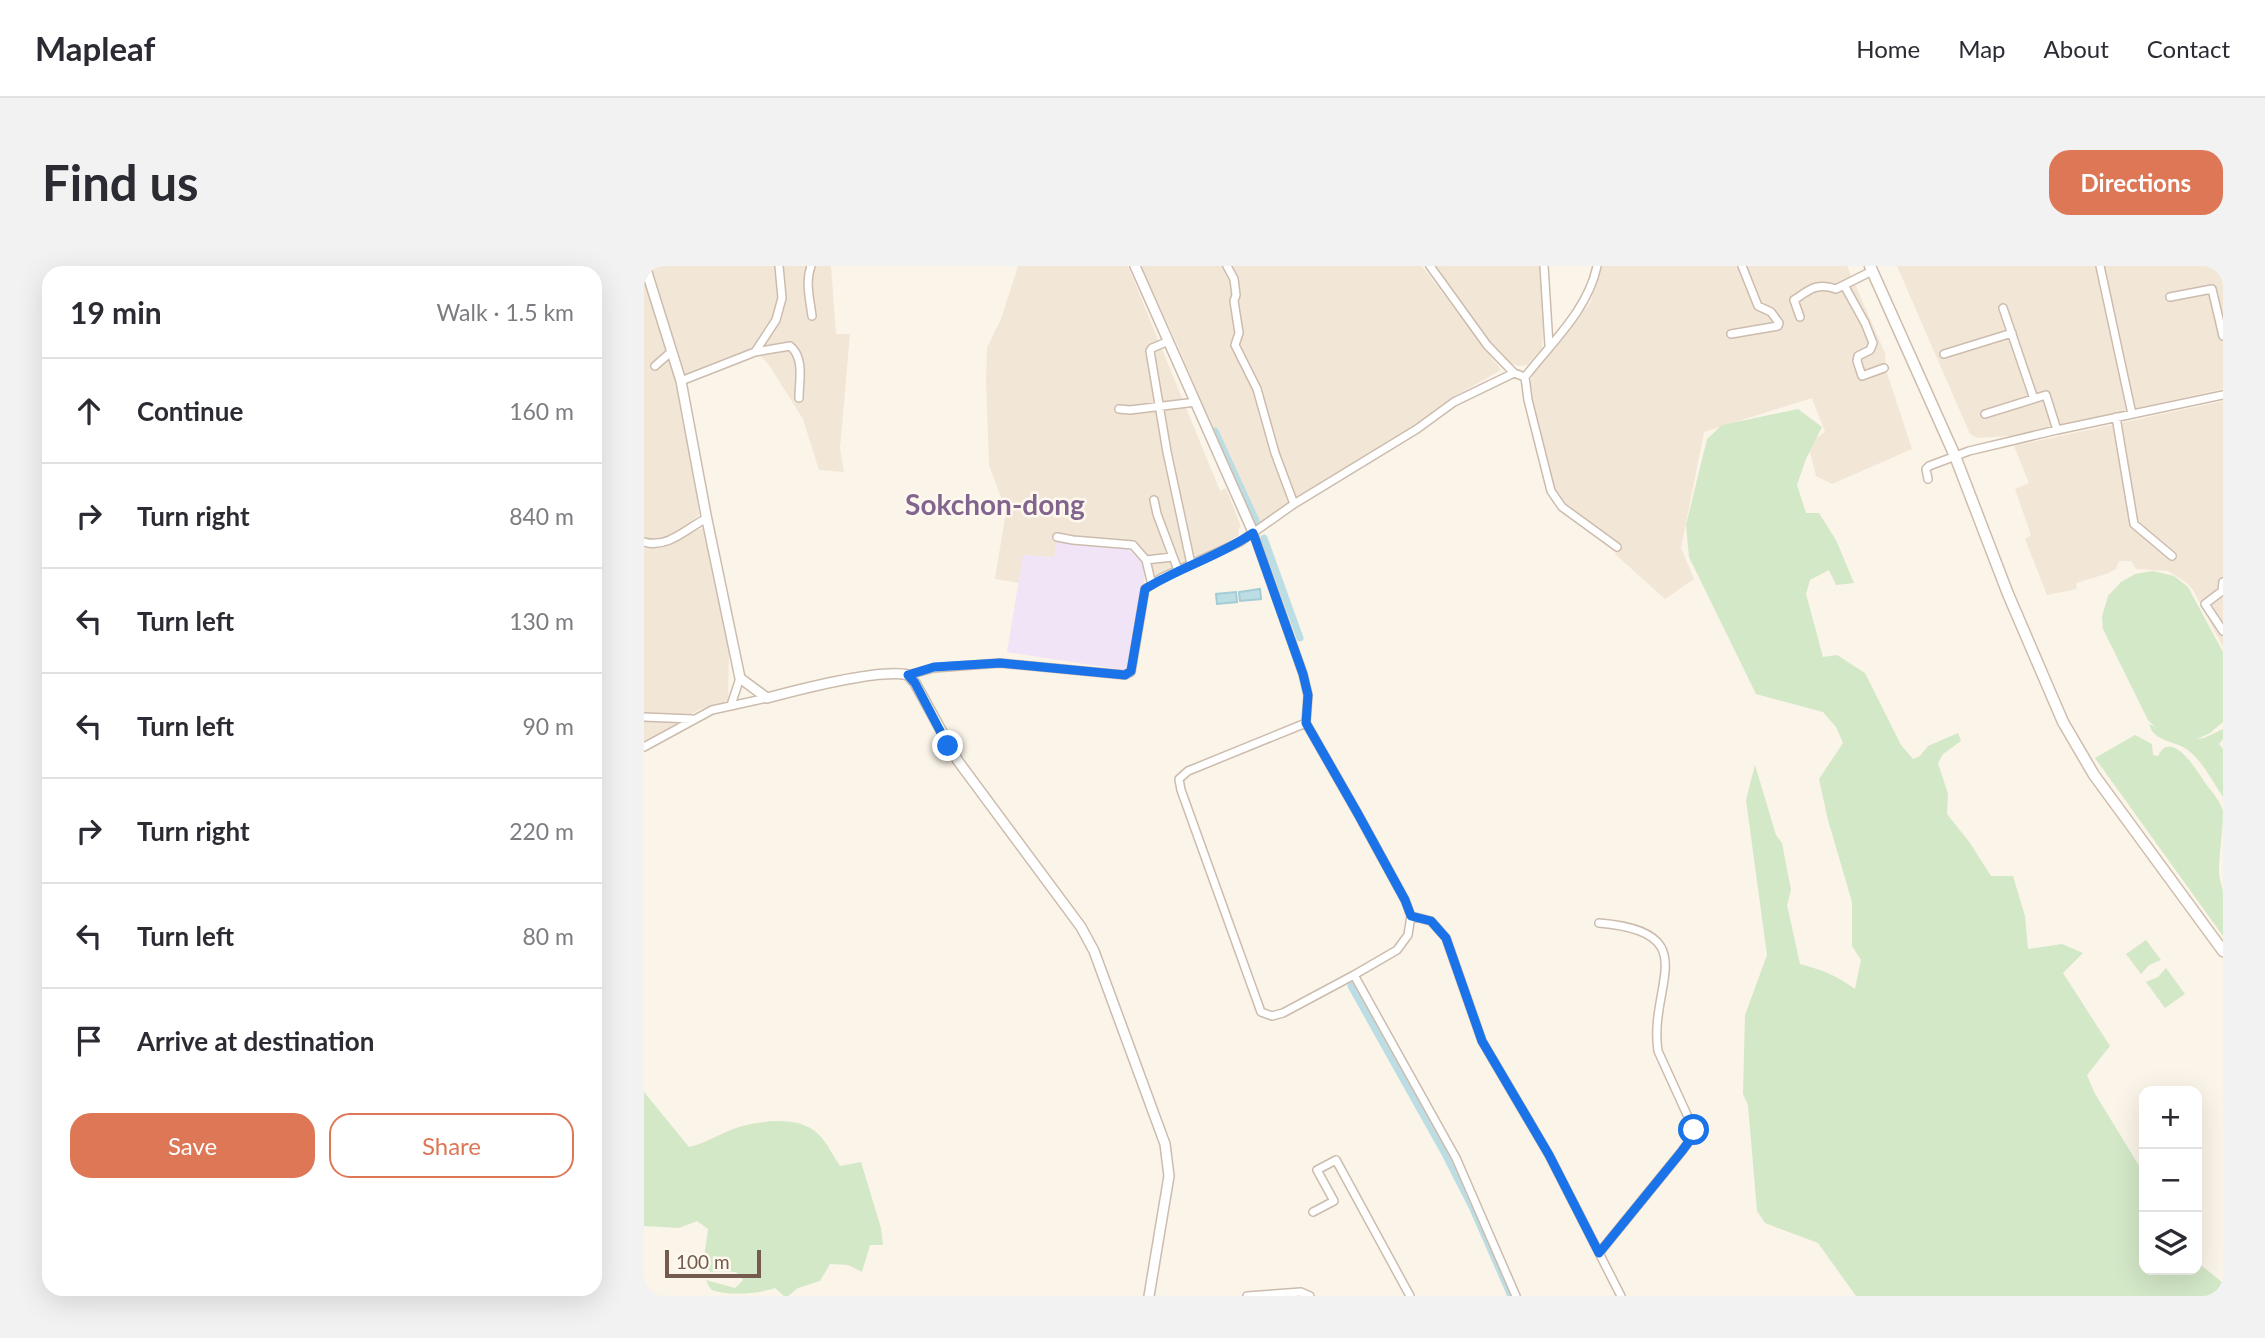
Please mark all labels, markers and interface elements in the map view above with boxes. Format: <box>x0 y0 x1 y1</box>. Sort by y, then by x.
text: Mapleaf <box>35 28 155 68</box>
text: Home <box>1856 34 1920 63</box>
text: Map <box>1958 34 2006 63</box>
text: About <box>2044 34 2109 63</box>
text: Contact <box>2147 34 2230 63</box>
button: Directions <box>2049 150 2223 215</box>
text: Find us <box>42 153 199 211</box>
text: 19 min <box>70 294 162 330</box>
text: Walk · 1.5 km <box>437 298 574 326</box>
icon: ahead <box>70 392 108 430</box>
text: Continue <box>137 395 243 427</box>
text: 160 m <box>509 397 574 425</box>
district label: Sokchon-dong <box>905 487 1085 521</box>
icon: right <box>70 497 108 535</box>
text: Turn right <box>137 500 250 532</box>
text: 840 m <box>509 502 574 530</box>
icon: left <box>70 602 108 640</box>
text: Turn left <box>137 605 234 637</box>
text: 130 m <box>509 607 574 635</box>
icon: left <box>70 707 108 745</box>
text: Turn left <box>137 710 234 742</box>
text: 90 m <box>523 712 574 740</box>
route end <box>932 730 963 761</box>
icon: right <box>70 812 108 850</box>
text: Turn right <box>137 815 250 847</box>
text: 220 m <box>509 817 574 845</box>
icon: left <box>70 917 108 955</box>
text: Turn left <box>137 920 234 952</box>
text: 80 m <box>523 922 574 950</box>
icon: arrive <box>70 1022 108 1060</box>
text: Arrive at destination <box>137 1025 374 1057</box>
map controls <box>2139 1086 2202 1275</box>
button: + <box>2139 1086 2202 1149</box>
button: Save <box>70 1113 315 1178</box>
button: Share <box>329 1113 574 1178</box>
route start <box>1678 1114 1709 1145</box>
button: − <box>2139 1149 2202 1212</box>
button: layers <box>2139 1212 2202 1275</box>
scale bar <box>665 1247 761 1279</box>
text: 100 m <box>676 1250 730 1273</box>

